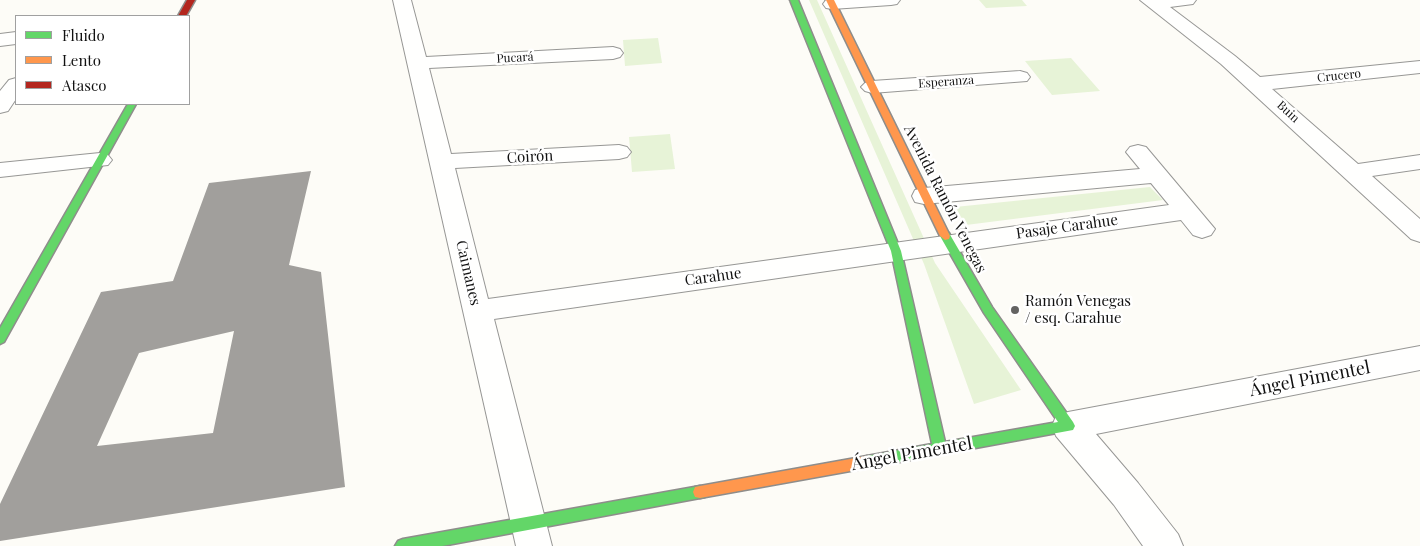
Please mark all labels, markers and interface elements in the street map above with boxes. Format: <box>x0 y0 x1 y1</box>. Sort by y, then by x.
legend <box>15 15 190 105</box>
text: Fluido <box>62 25 105 45</box>
text: Lento <box>62 50 101 70</box>
street label: Pucará <box>496 50 534 66</box>
street label: Crucero <box>1316 67 1362 85</box>
street label: Esperanza <box>918 73 974 91</box>
text: Atasco <box>62 75 106 95</box>
street label: Buin <box>1274 98 1302 126</box>
street label: Avenida Ramón Venegas <box>900 122 990 276</box>
street label: Coirón <box>506 147 554 167</box>
street label: Pasaje Carahue <box>1015 211 1119 243</box>
street label: Caimanes <box>452 239 484 307</box>
street label: Carahue <box>683 264 743 290</box>
place label: Ramón Venegas / esq. Carahue <box>1025 292 1131 327</box>
marker: Ramón Venegas / esq. Carahue <box>1009 304 1021 316</box>
street label: Ángel Pimentel <box>1248 357 1372 401</box>
street label: Ángel Pimentel <box>850 433 974 475</box>

